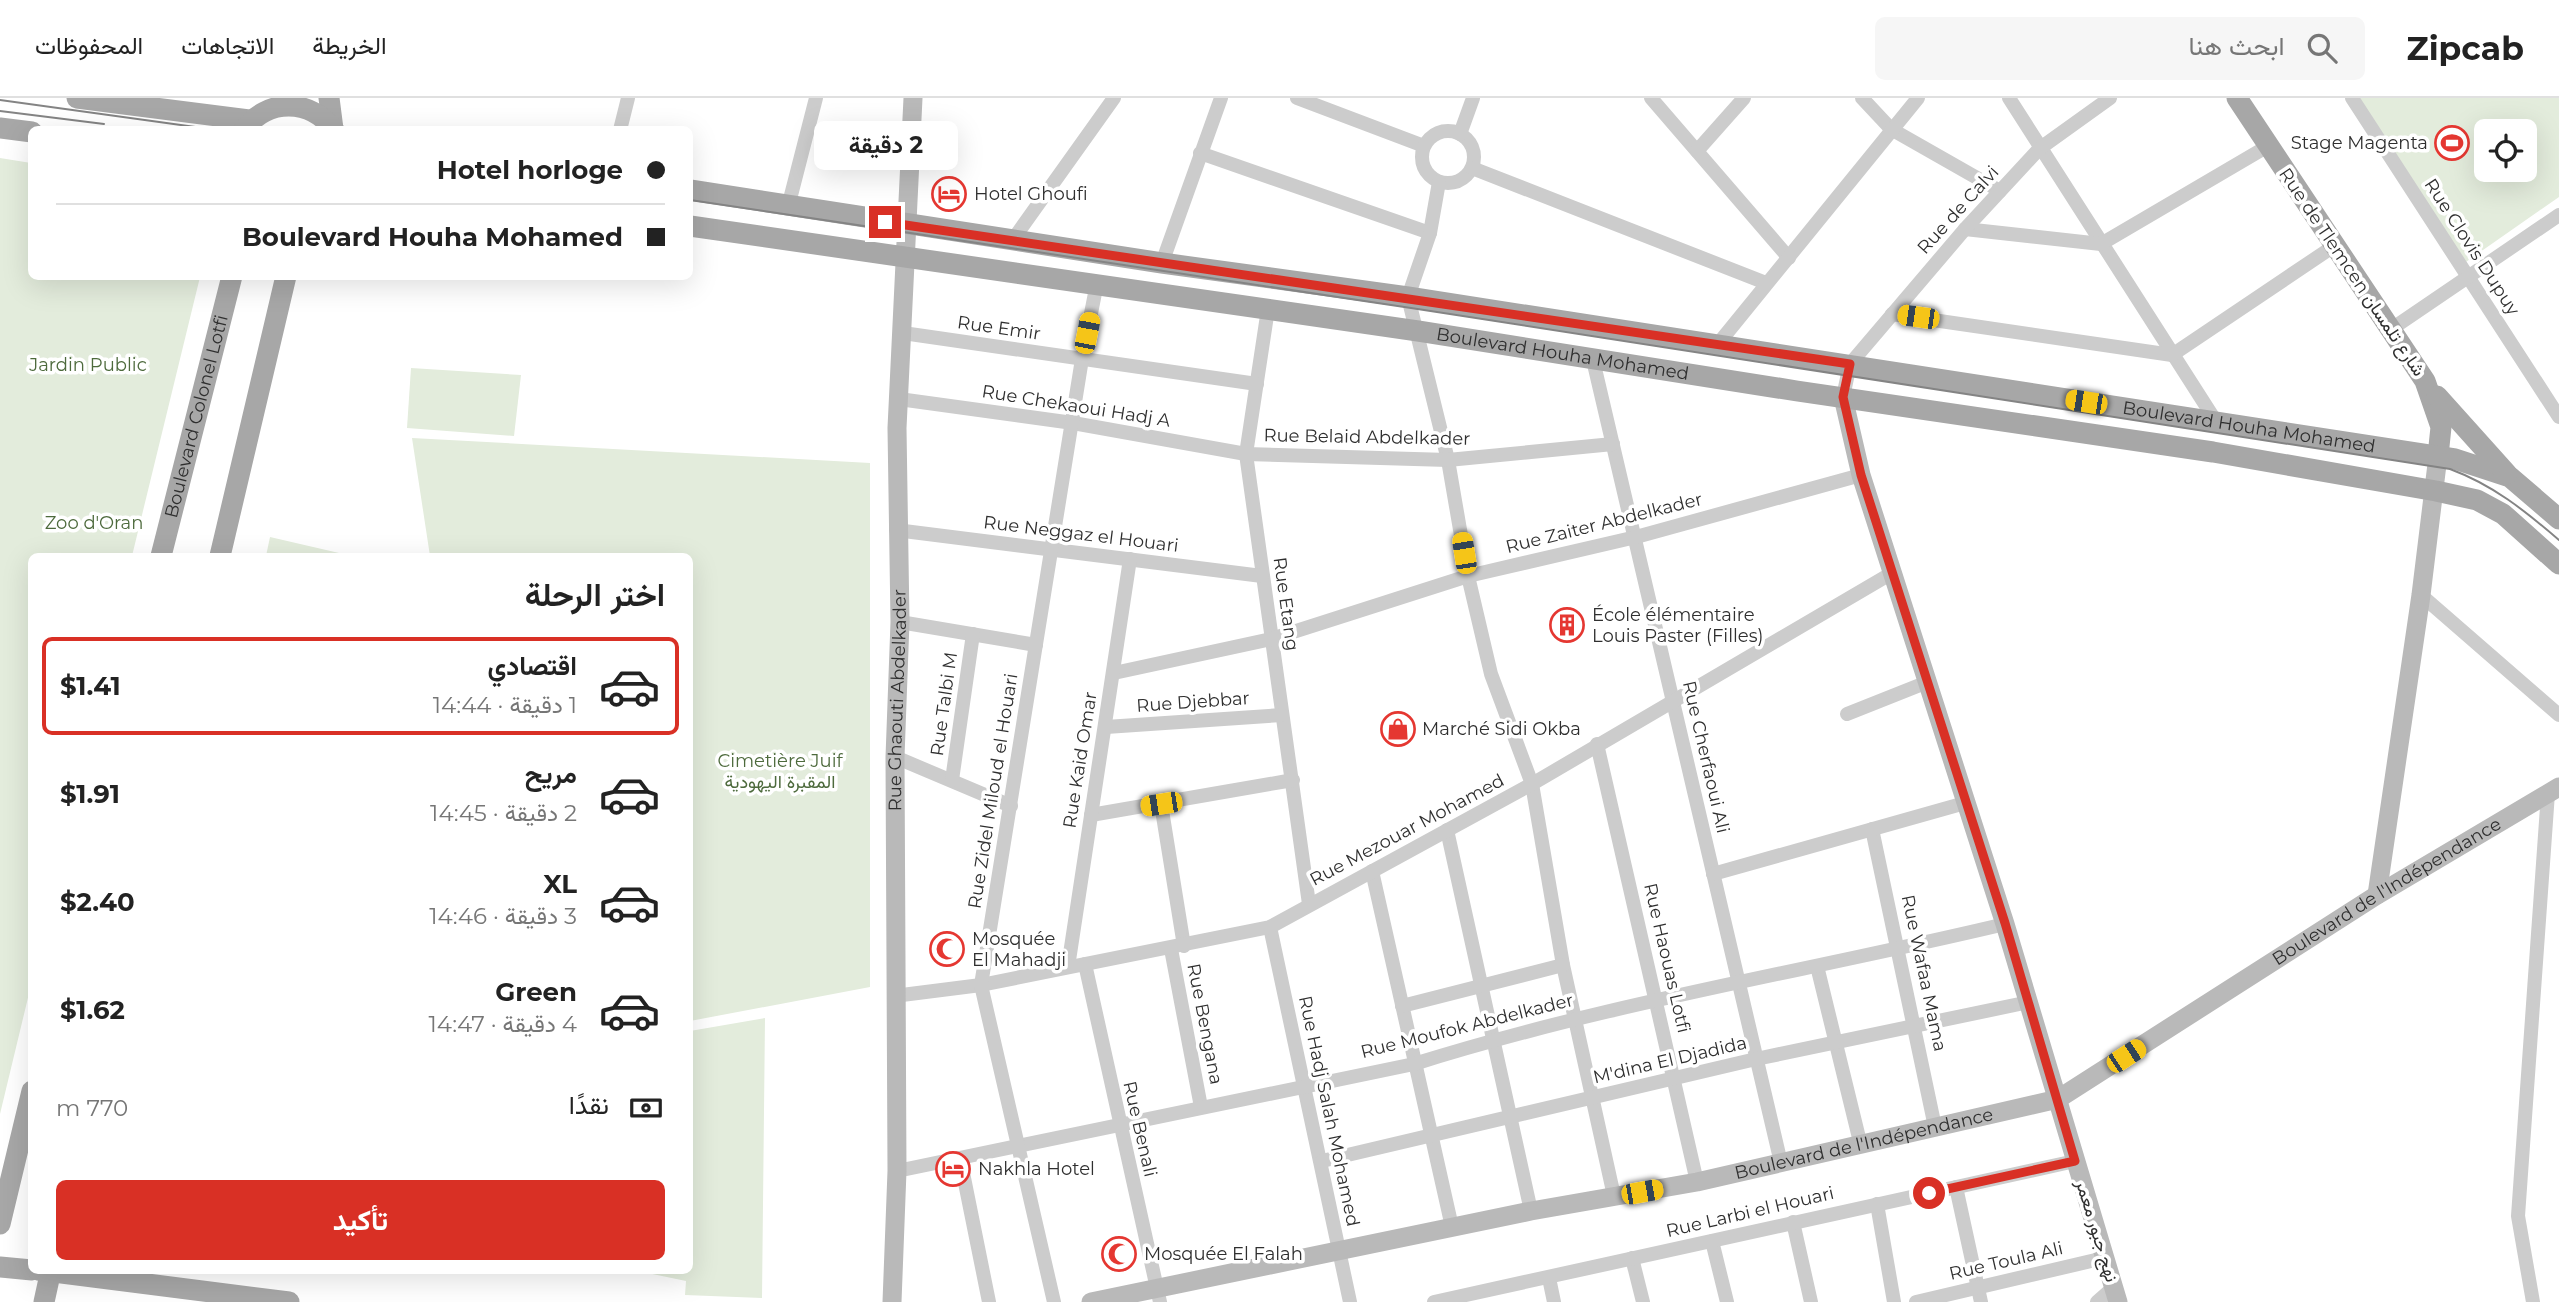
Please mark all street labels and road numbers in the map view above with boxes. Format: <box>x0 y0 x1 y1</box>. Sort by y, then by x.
street label: Rue de Calvi <box>1913 161 2003 259</box>
street label: Rue de Tlemcen شارع تلمسان <box>2273 164 2430 381</box>
street label: Rue Clovis Dupuy <box>2420 175 2524 320</box>
street label: Rue Emir <box>956 311 1042 345</box>
street label: Boulevard Colonel Lotfi <box>160 313 233 520</box>
street label: Boulevard Houha Mohamed <box>1435 323 1691 385</box>
street label: Rue Chekaoui Hadj A <box>980 380 1172 432</box>
street label: Boulevard Houha Mohamed <box>2121 397 2377 458</box>
street label: Rue Belaid Abdelkader <box>1263 424 1471 450</box>
street label: Rue Zaiter Abdelkader <box>1503 488 1705 558</box>
street label: Rue Neggaz el Houari <box>982 511 1180 557</box>
street label: Rue Etang <box>1269 556 1303 652</box>
street label: Rue Ghaouti Abdelkader <box>884 589 911 811</box>
street label: Rue Talbi M <box>926 651 962 757</box>
street label: Rue Zidel Miloud el Houari <box>964 672 1022 910</box>
street label: Rue Cherfaoui Ali <box>1678 679 1734 835</box>
street label: Rue Djebbar <box>1136 687 1250 717</box>
street label: Rue Kaid Omar <box>1058 690 1102 830</box>
street label: Rue Mezouar Mohamed <box>1306 769 1508 891</box>
street label: Boulevard de l'Indépendance <box>2268 813 2505 970</box>
street label: Rue Haouas Lotfi <box>1639 881 1695 1035</box>
street label: Rue Wafaa Mama <box>1897 893 1951 1053</box>
street label: Rue Bengana <box>1182 962 1228 1086</box>
street label: Rue Moufok Abdelkader <box>1358 989 1576 1063</box>
street label: Rue Hadj Salah Mohamed <box>1294 994 1364 1228</box>
street label: M'dina El Djadida <box>1591 1032 1749 1088</box>
street label: Rue Benali <box>1118 1079 1162 1179</box>
street label: Boulevard de l'Indépendance <box>1732 1103 1995 1184</box>
street label: نهج جبور معمر <box>2070 1176 2123 1285</box>
street label: Rue Larbi el Houari <box>1664 1182 1836 1242</box>
street label: Rue Toula Ali <box>1947 1237 2065 1285</box>

